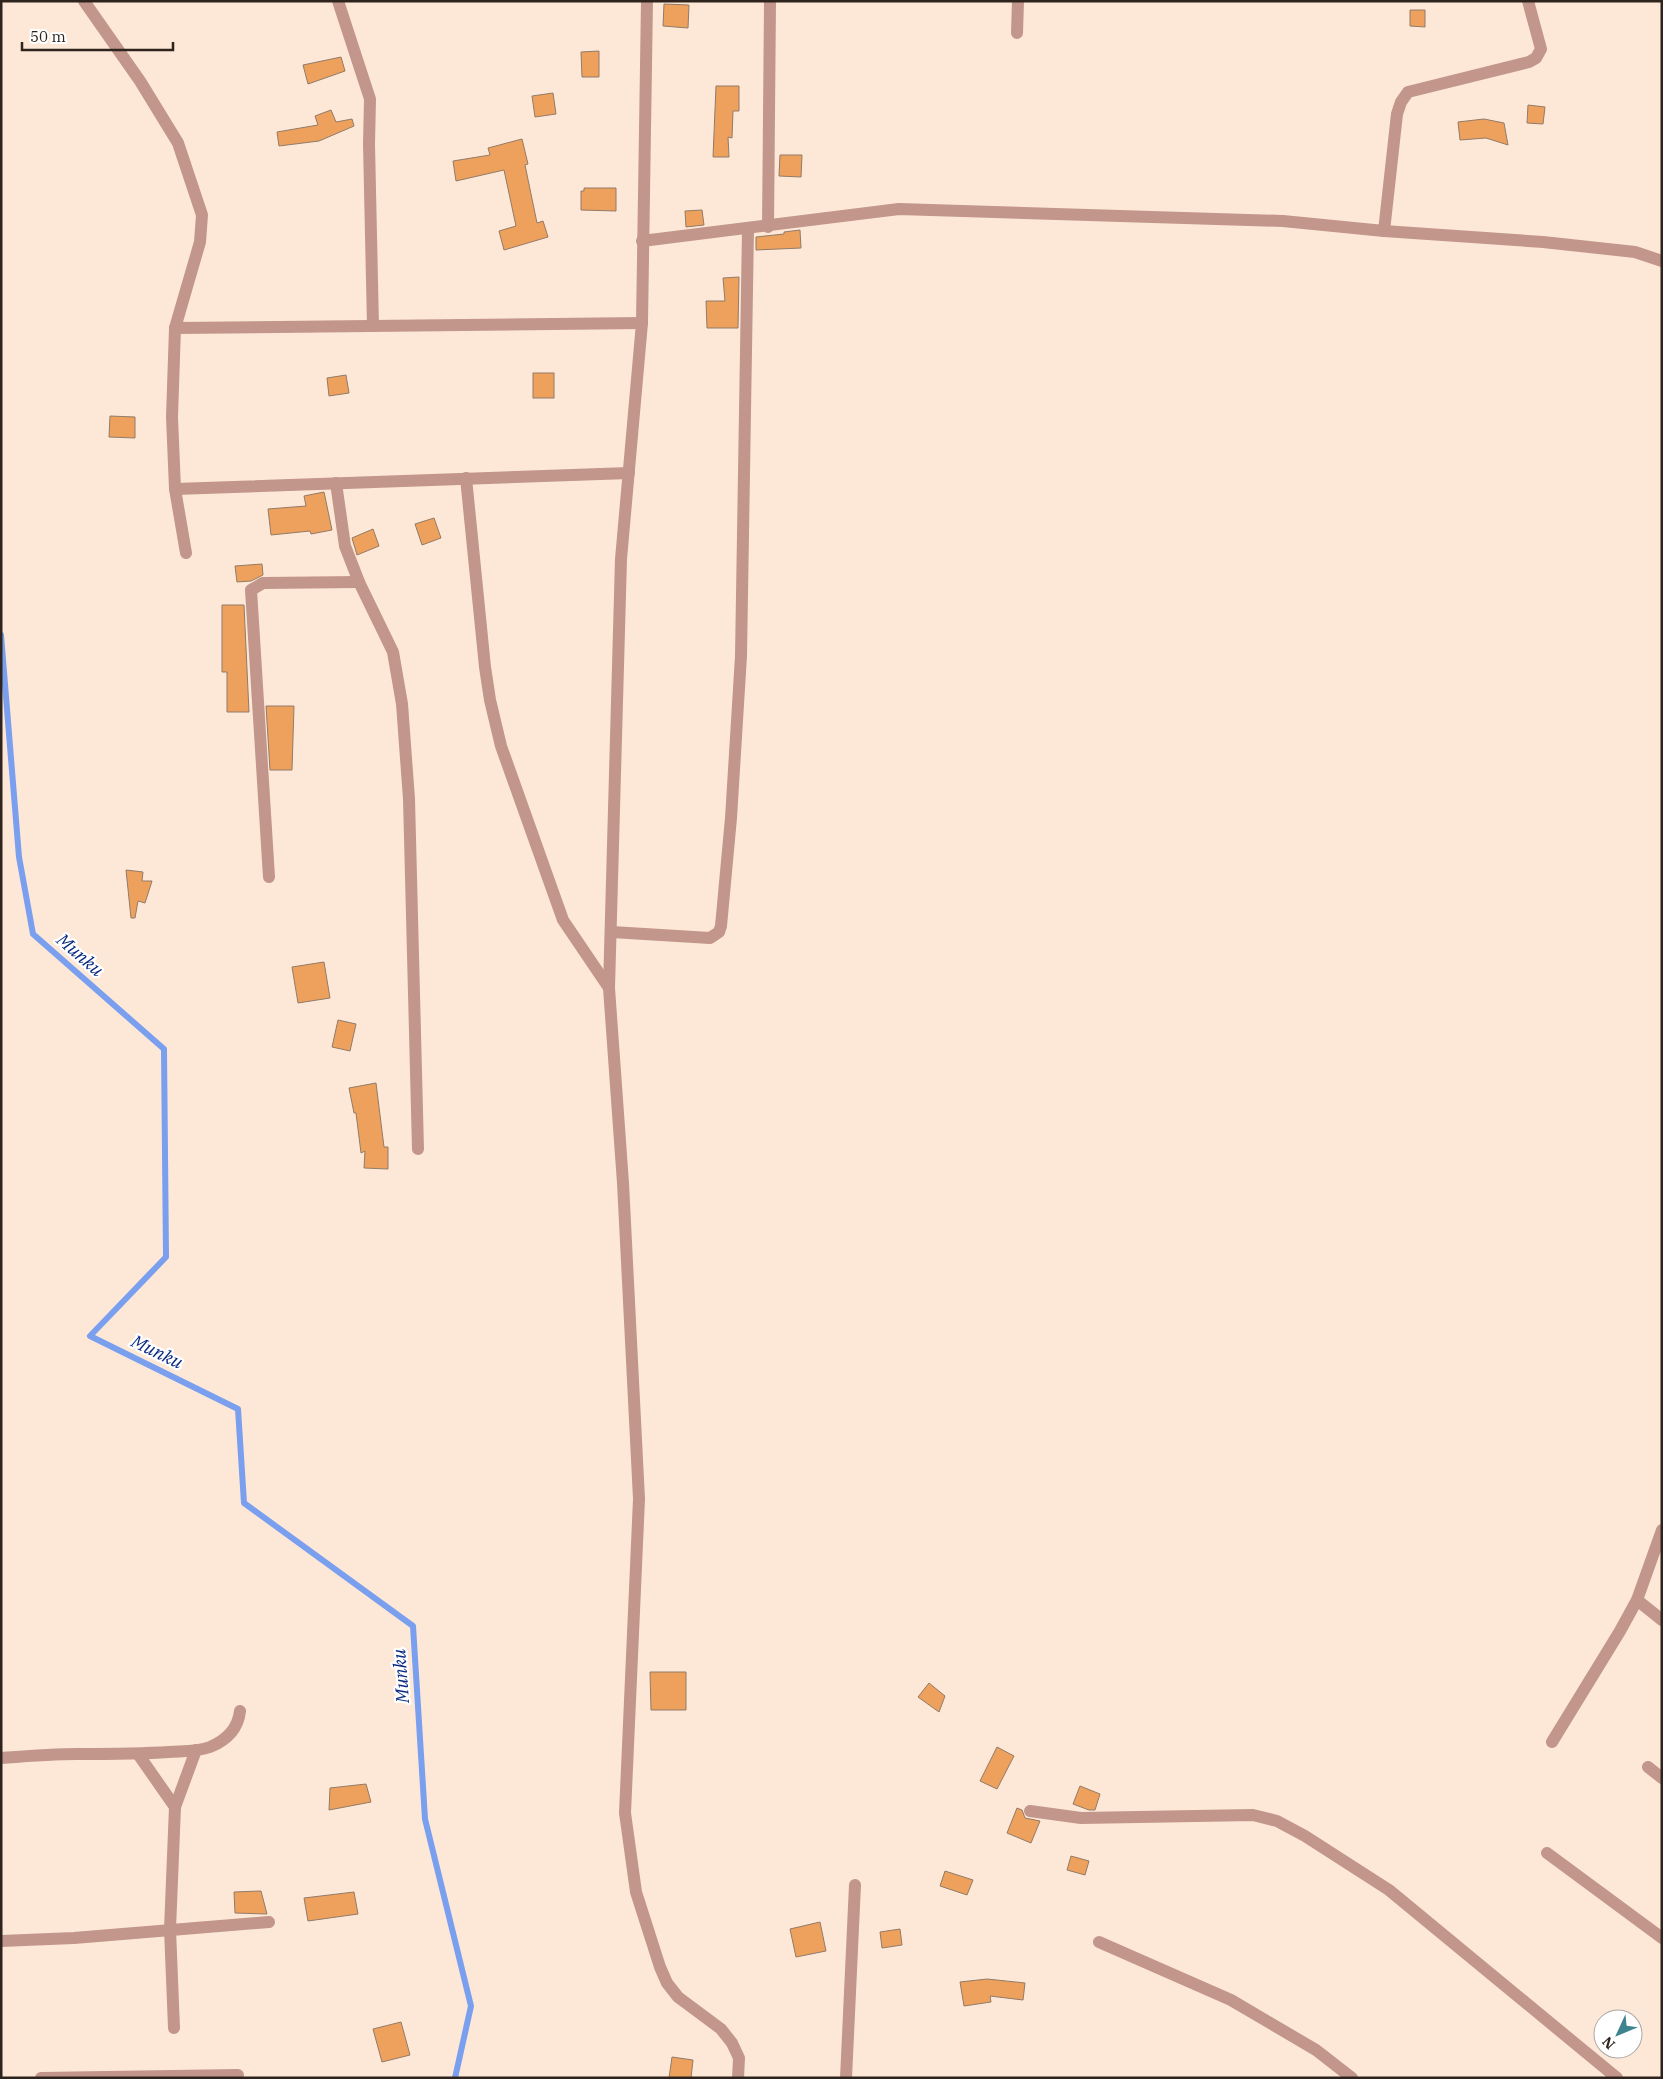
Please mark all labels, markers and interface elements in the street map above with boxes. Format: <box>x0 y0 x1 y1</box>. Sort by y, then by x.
scale bar <box>22 20 174 52</box>
text: 50 m <box>30 27 66 46</box>
water label: Munku <box>51 927 109 982</box>
water label: Munku <box>127 1329 187 1374</box>
water label: Munku <box>387 1647 414 1705</box>
north arrow <box>1593 2009 1643 2059</box>
text: N <box>1598 2033 1619 2053</box>

